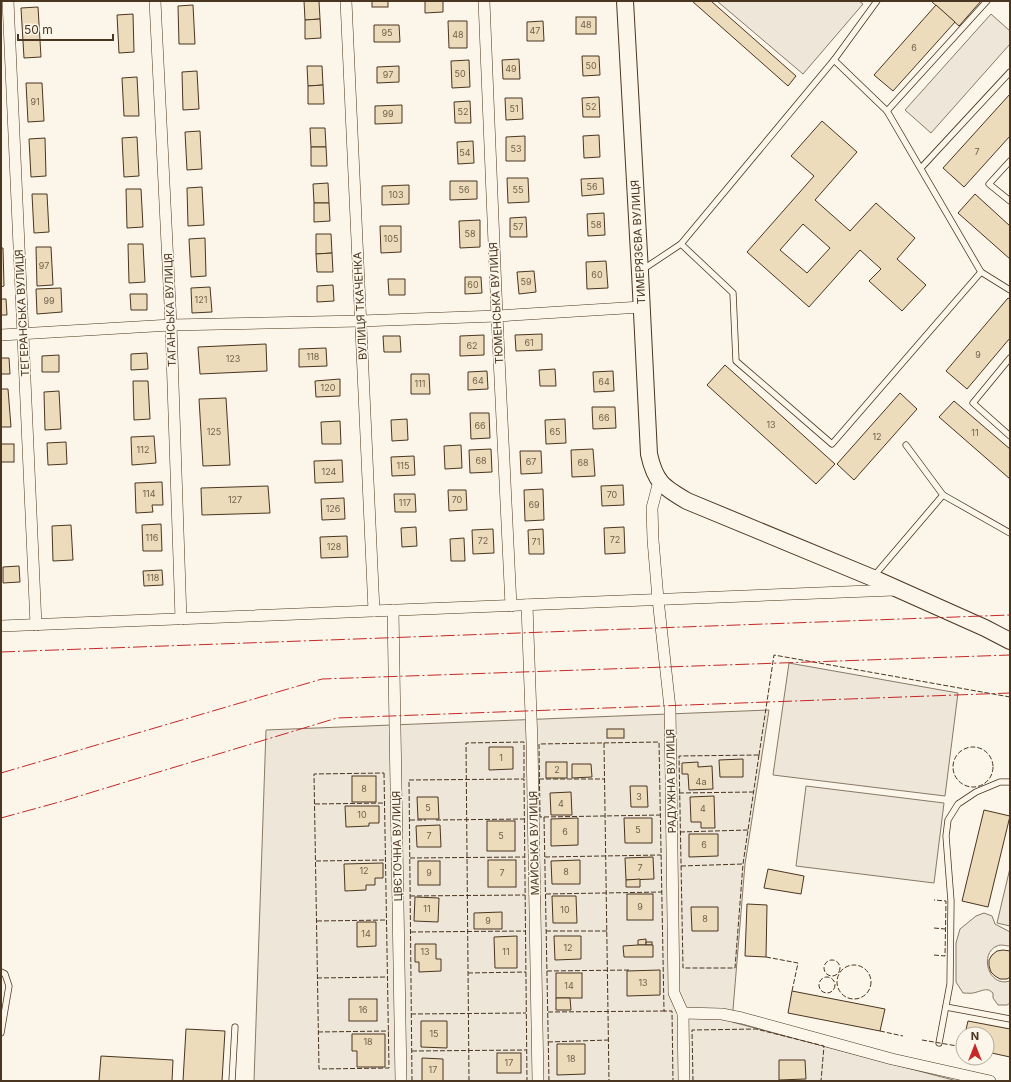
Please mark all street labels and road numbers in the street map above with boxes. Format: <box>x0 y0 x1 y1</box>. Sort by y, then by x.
street label: ТИМЕРЯЗЄВА ВУЛИЦЯ <box>628 180 648 304</box>
street label: ТЮМЕНСЬКА ВУЛИЦЯ <box>486 242 506 364</box>
street label: ТЕГЕРАНСЬКА ВУЛИЦЯ <box>12 249 32 377</box>
street label: ВУЛИЦЯ ТКАЧЕНКА <box>350 251 370 360</box>
street label: ТАГАНСЬКА ВУЛИЦЯ <box>161 253 179 367</box>
street label: РАДУЖНА ВУЛИЦЯ <box>663 728 679 834</box>
street label: ЦВЄТОЧНА ВУЛИЦЯ <box>389 791 405 901</box>
street label: МАЙСЬКА ВУЛИЦЯ <box>526 791 542 895</box>

